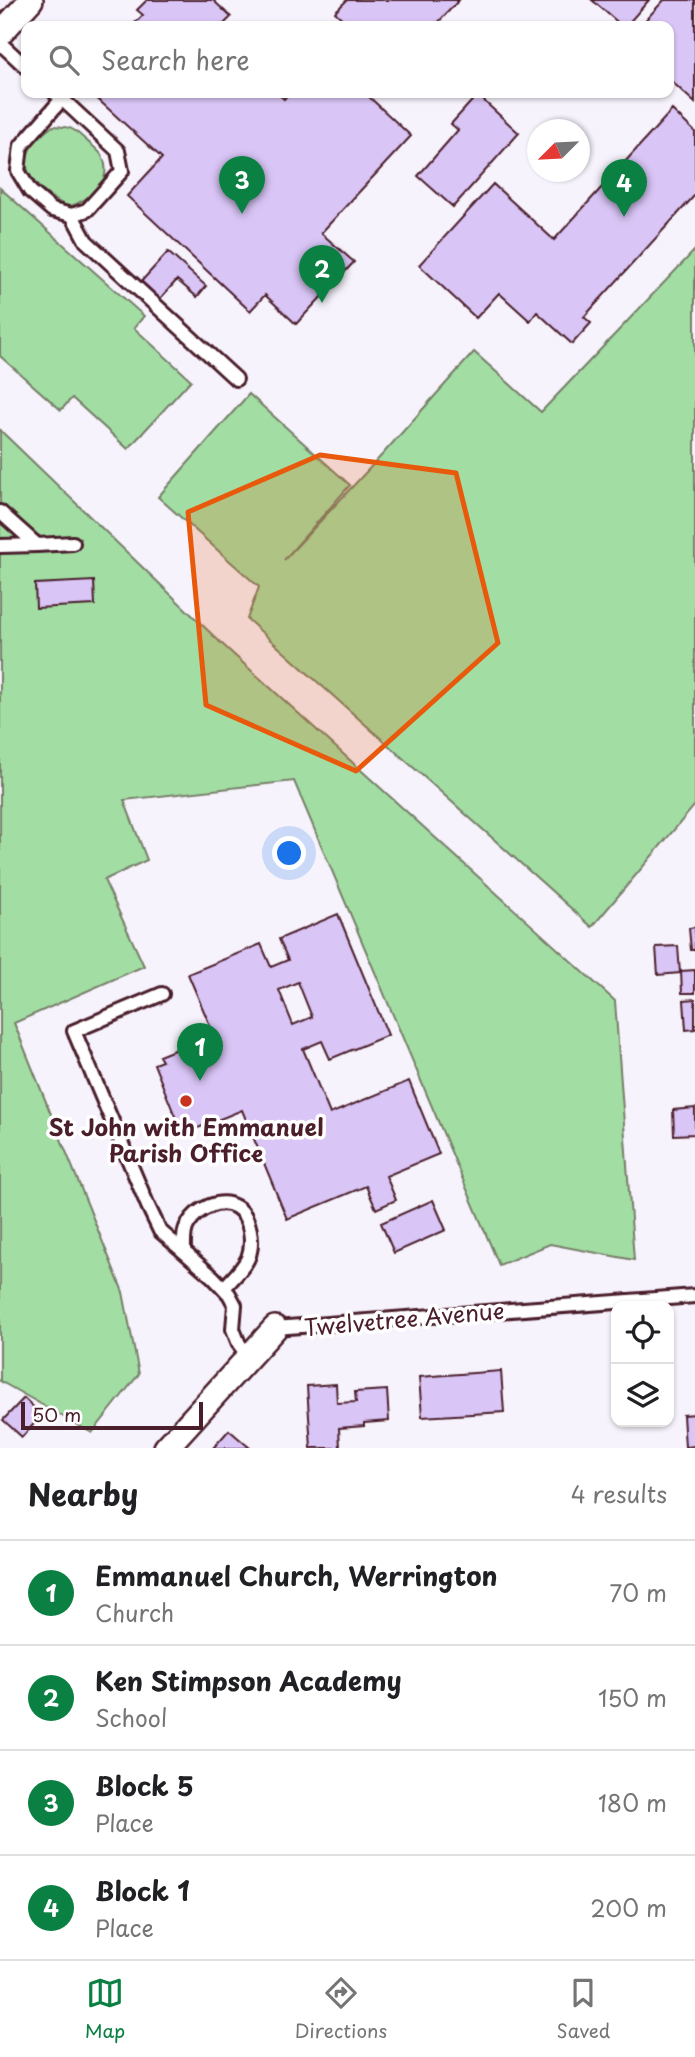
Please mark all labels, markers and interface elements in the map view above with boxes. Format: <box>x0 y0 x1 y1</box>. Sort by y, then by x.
search box <box>21 21 674 98</box>
text: Search here <box>101 40 250 79</box>
icon: search <box>45 41 83 79</box>
north arrow <box>527 119 590 182</box>
pin: 3 <box>219 156 265 214</box>
pin: 4 <box>601 159 647 217</box>
pin: 2 <box>299 245 345 303</box>
your location <box>272 836 306 870</box>
pin: 1 <box>177 1023 223 1081</box>
marker: St John with Emmanuel Parish Office <box>178 1093 194 1109</box>
place label: St John with Emmanuel Parish Office <box>48 1109 324 1170</box>
street label: Twelvetree Avenue <box>303 1292 505 1344</box>
map controls <box>611 1301 674 1427</box>
button: locate <box>611 1301 674 1364</box>
button: layers <box>611 1364 674 1427</box>
scale bar <box>21 1399 203 1431</box>
text: 50 m <box>32 1400 81 1428</box>
text: Nearby <box>28 1471 138 1516</box>
text: 4 results <box>571 1476 667 1511</box>
text: Emmanuel Church, Werrington <box>95 1556 497 1595</box>
text: 1 <box>46 1575 57 1610</box>
text: 70 m <box>609 1575 667 1610</box>
text: Church <box>95 1595 174 1630</box>
text: Ken Stimpson Academy <box>95 1661 402 1700</box>
text: 2 <box>43 1680 59 1715</box>
text: 150 m <box>598 1680 667 1715</box>
text: School <box>95 1700 167 1735</box>
text: Block 5 <box>95 1766 194 1805</box>
text: 3 <box>43 1785 59 1820</box>
text: 180 m <box>598 1785 667 1820</box>
text: Place <box>95 1805 154 1840</box>
text: Block 1 <box>95 1871 190 1910</box>
text: 4 <box>43 1890 59 1925</box>
text: 200 m <box>590 1890 667 1925</box>
text: Place <box>95 1910 154 1945</box>
tab: Map <box>85 1974 125 2044</box>
tab: Directions <box>295 1974 387 2044</box>
tab: Saved <box>556 1974 610 2044</box>

